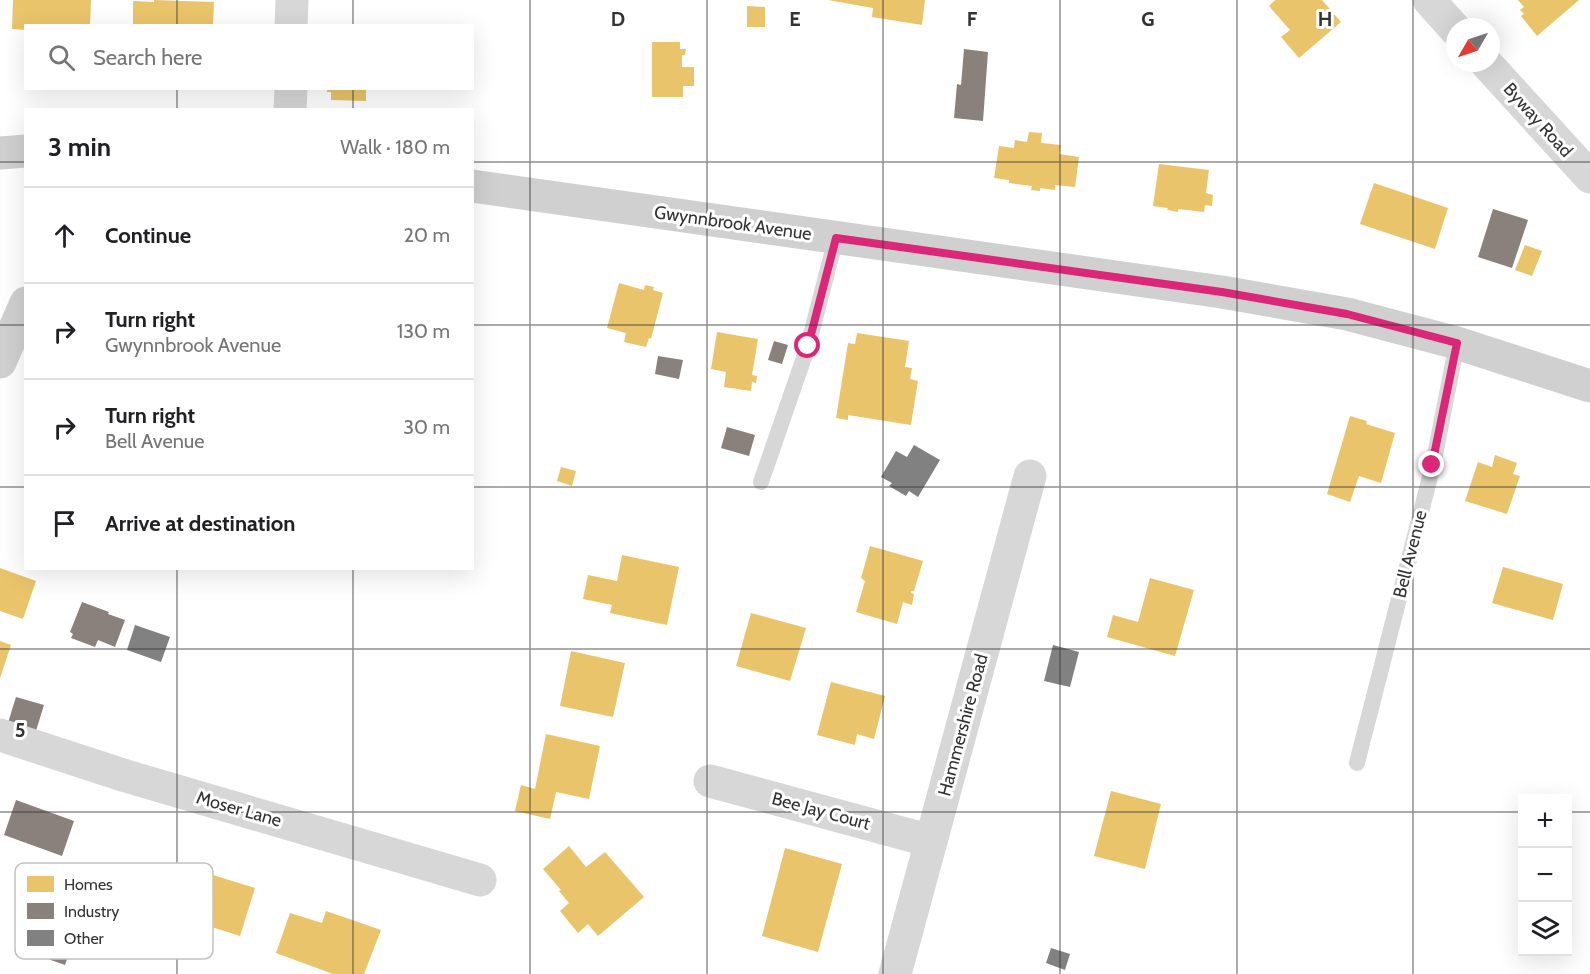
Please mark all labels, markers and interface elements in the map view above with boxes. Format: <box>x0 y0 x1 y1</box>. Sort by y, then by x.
text: D <box>611 7 625 31</box>
text: E <box>789 7 801 31</box>
text: F <box>967 7 978 31</box>
text: G <box>1141 7 1155 31</box>
text: H <box>1318 7 1332 31</box>
north arrow <box>1446 18 1500 72</box>
search box <box>24 24 474 90</box>
icon: search <box>45 41 78 74</box>
text: Search here <box>93 44 202 71</box>
street label: Byway Road <box>1499 78 1577 162</box>
text: 3 min <box>48 131 111 163</box>
text: Walk · 180 m <box>340 135 450 159</box>
street label: Gwynnbrook Avenue <box>653 201 813 245</box>
icon: ahead <box>48 219 81 252</box>
text: Continue <box>105 222 191 249</box>
text: 20 m <box>404 223 450 247</box>
text: Turn right <box>105 306 195 333</box>
icon: right <box>48 315 81 348</box>
text: 130 m <box>397 319 450 343</box>
route start <box>794 332 820 358</box>
text: Gwynnbrook Avenue <box>105 333 281 357</box>
text: Turn right <box>105 402 195 429</box>
icon: right <box>48 411 81 444</box>
text: 30 m <box>403 415 450 439</box>
text: Bell Avenue <box>105 429 205 453</box>
route end <box>1418 451 1444 477</box>
icon: arrive <box>48 507 81 540</box>
street label: Bell Avenue <box>1388 508 1432 600</box>
text: Arrive at destination <box>105 510 295 537</box>
street label: Hammershire Road <box>933 651 993 799</box>
text: 5 <box>15 718 25 742</box>
street label: Moser Lane <box>194 786 284 832</box>
street label: Bee Jay Court <box>769 787 873 835</box>
map controls <box>1518 794 1572 956</box>
button: + <box>1518 794 1572 848</box>
button: − <box>1518 848 1572 902</box>
legend <box>15 863 213 959</box>
text: Homes <box>64 875 113 894</box>
text: Industry <box>64 902 119 921</box>
button: layers <box>1518 902 1572 956</box>
text: Other <box>64 929 105 948</box>

